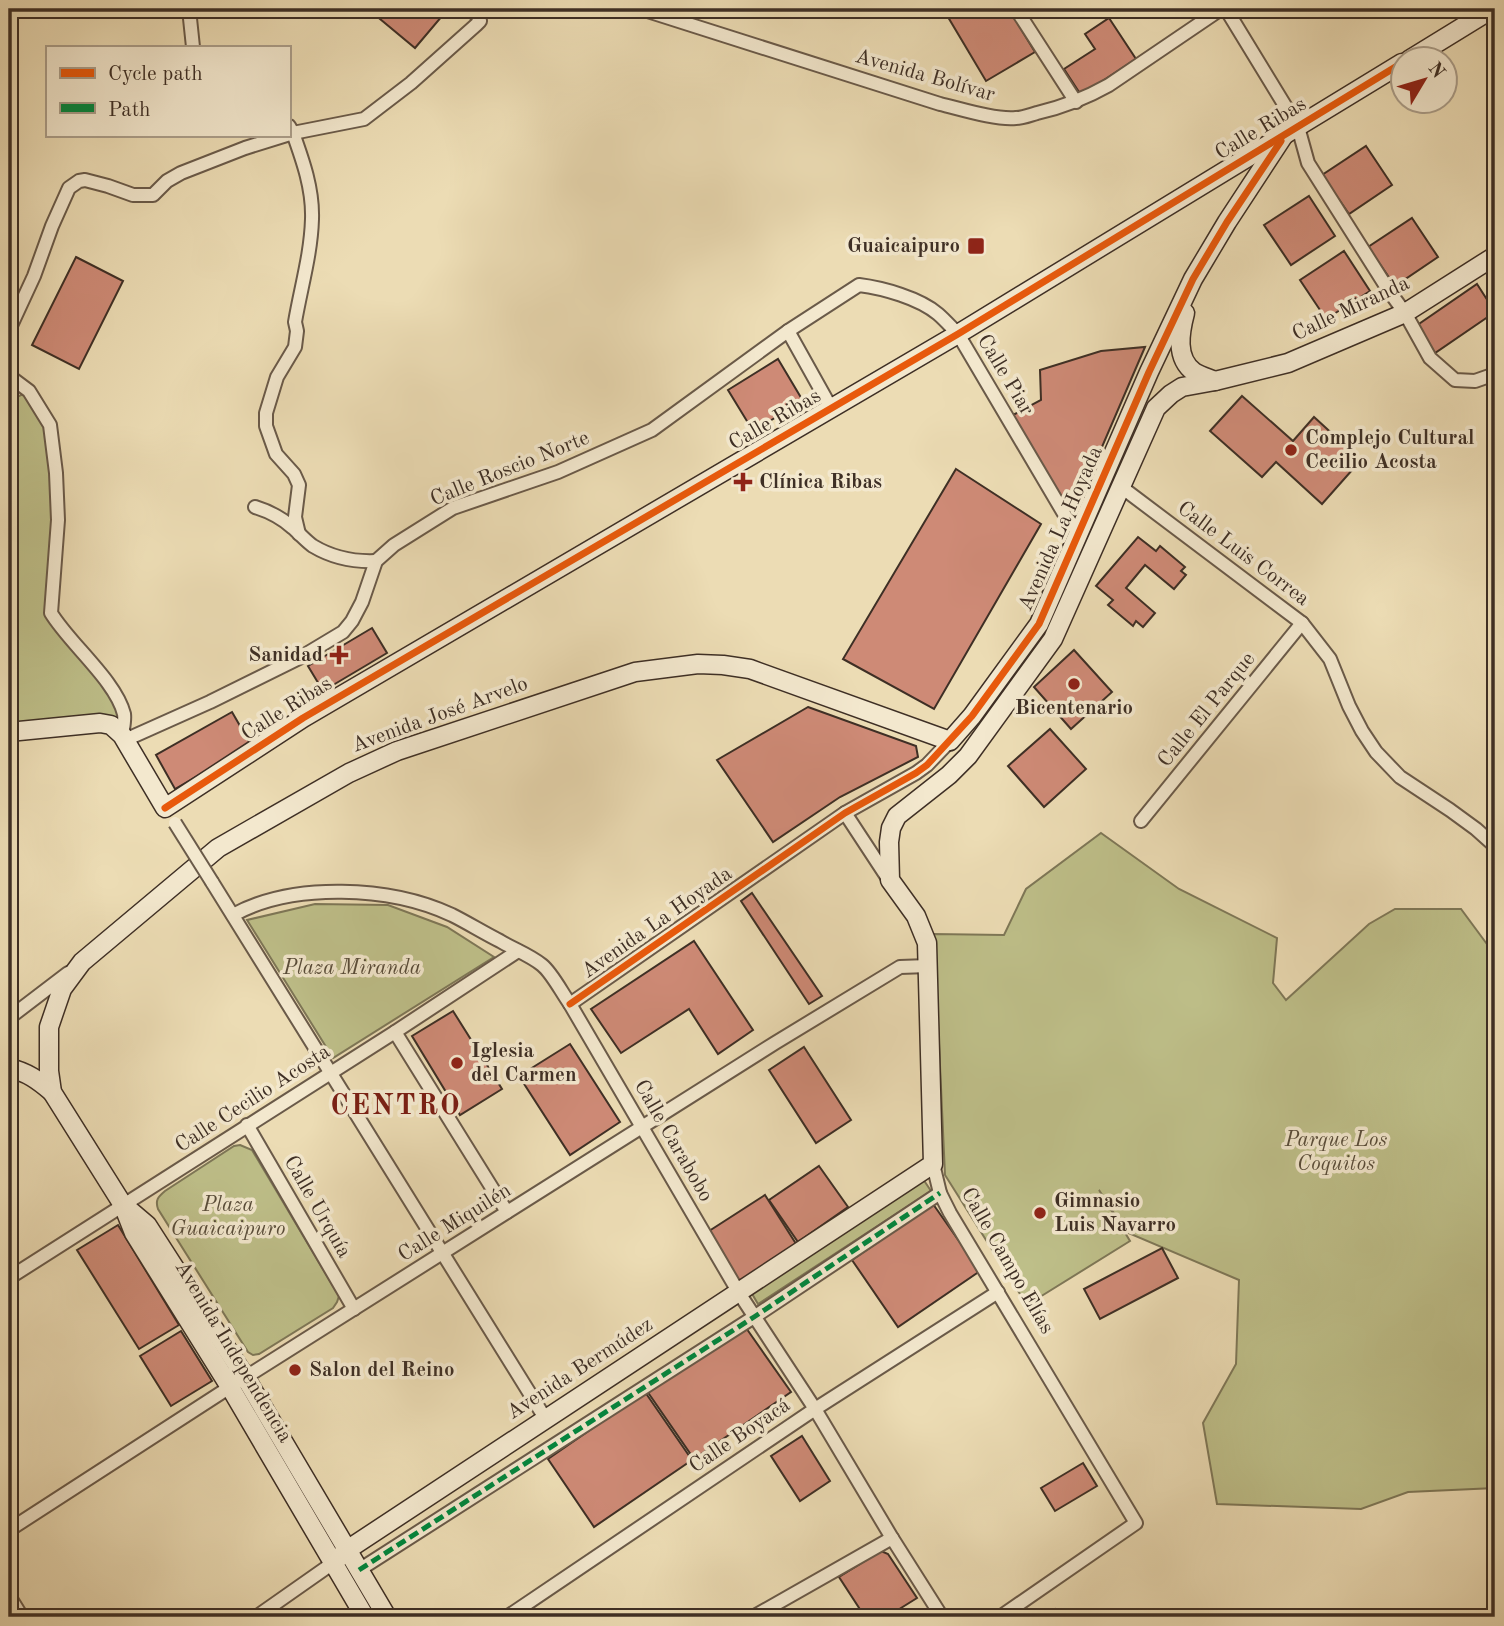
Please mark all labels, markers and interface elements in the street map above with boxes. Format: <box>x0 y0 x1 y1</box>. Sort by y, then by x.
legend <box>46 46 290 136</box>
street label: Avenida Bolívar <box>853 46 998 106</box>
north arrow <box>1388 46 1458 116</box>
text: N <box>1423 59 1448 83</box>
text: Cycle path <box>108 64 203 85</box>
street label: Calle Ribas <box>1212 94 1310 164</box>
text: Path <box>108 100 151 121</box>
place label: Guaicaipuro <box>847 236 960 257</box>
marker: Guaicaipuro <box>966 236 986 256</box>
street label: Calle Miranda <box>1289 273 1413 345</box>
street label: Calle Piar <box>973 331 1037 419</box>
street label: Calle Ribas <box>725 385 825 455</box>
street label: Calle Roscio Norte <box>428 428 592 510</box>
place label: Complejo Cultural Cecilio Acosta <box>1305 428 1475 473</box>
marker: Complejo Cultural Cecilio Acosta <box>1283 442 1299 458</box>
street label: Avenida La Hoyada <box>1015 443 1107 615</box>
marker: Clínica Ribas <box>733 472 753 492</box>
place label: Clínica Ribas <box>759 472 882 493</box>
street label: Calle Luis Correa <box>1173 498 1313 610</box>
place label: Sanidad <box>248 645 323 666</box>
marker: Sanidad <box>329 645 349 665</box>
street label: Calle El Parque <box>1154 649 1260 771</box>
street label: Calle Ribas <box>238 673 336 745</box>
street label: Avenida José Arvelo <box>349 673 531 757</box>
marker: Bicentenario <box>1066 676 1082 692</box>
place label: Bicentenario <box>1015 698 1133 719</box>
street label: Avenida La Hoyada <box>578 863 736 983</box>
park label: Plaza Miranda <box>282 958 421 979</box>
street label: Calle Cecilio Acosta <box>172 1041 334 1157</box>
place label: Iglesia del Carmen <box>471 1041 577 1086</box>
marker: Iglesia del Carmen <box>449 1055 465 1071</box>
street label: Calle Carabobo <box>630 1076 716 1206</box>
district label: CENTRO <box>330 1093 462 1121</box>
park label: Parque Los Coquitos <box>1284 1130 1387 1175</box>
street label: Calle Urquía <box>279 1152 355 1262</box>
street label: Calle Miquilén <box>395 1180 515 1266</box>
street label: Calle Campo Elías <box>957 1184 1057 1338</box>
place label: Gimnasio Luis Navarro <box>1054 1191 1176 1236</box>
park label: Plaza Guaicaipuro <box>170 1195 286 1240</box>
marker: Gimnasio Luis Navarro <box>1032 1205 1048 1221</box>
street label: Avenida Independencia <box>170 1257 296 1447</box>
street label: Avenida Bermúdez <box>503 1314 657 1424</box>
place label: Salon del Reino <box>309 1360 455 1381</box>
marker: Salon del Reino <box>287 1362 303 1378</box>
street label: Calle Boyacá <box>686 1395 794 1477</box>

